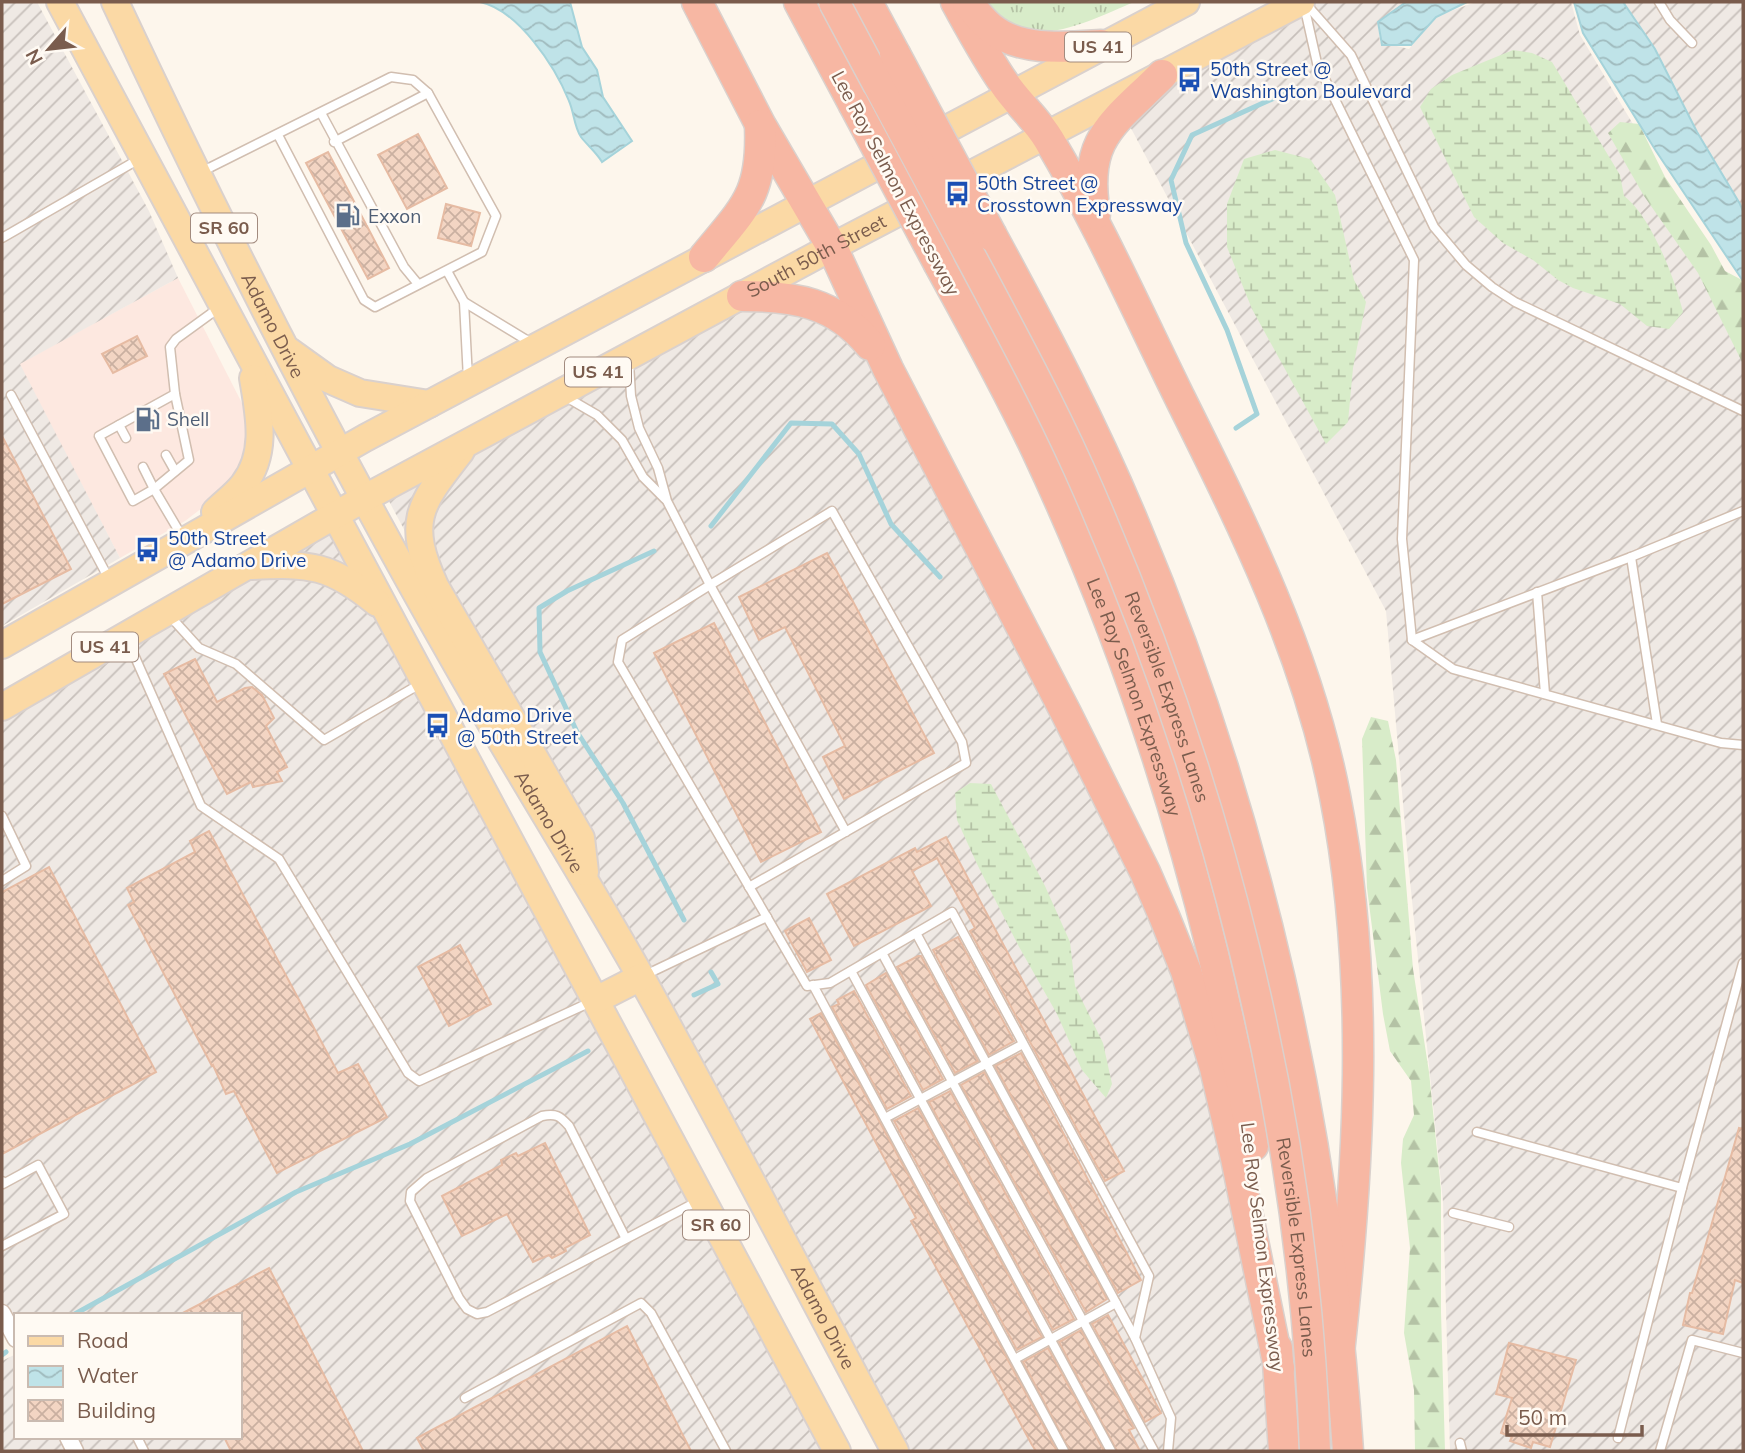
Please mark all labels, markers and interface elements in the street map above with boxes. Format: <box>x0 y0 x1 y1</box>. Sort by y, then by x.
north arrow <box>14 14 84 84</box>
road number: US 41 <box>1065 32 1131 62</box>
text: N <box>20 45 48 69</box>
place label: 50th Street @ Washington Boulevard <box>1210 57 1412 103</box>
bus stop icon: 50th Street @ Washington Boulevard <box>1176 66 1204 94</box>
street label: Lee Roy Selmon Expressway <box>826 67 966 299</box>
place label: 50th Street @ Crosstown Expressway <box>977 171 1182 217</box>
bus stop icon: 50th Street @ Crosstown Expressway <box>943 180 971 208</box>
fuel station icon: Exxon <box>334 202 362 230</box>
place label: Exxon <box>368 204 421 228</box>
street label: South 50th Street <box>742 209 890 303</box>
road number: SR 60 <box>191 213 257 242</box>
street label: Adamo Drive <box>236 269 310 382</box>
road number: US 41 <box>565 358 631 386</box>
fuel station icon: Shell <box>133 405 161 433</box>
place label: Shell <box>167 407 209 431</box>
place label: 50th Street @ Adamo Drive <box>168 526 306 572</box>
bus stop icon: 50th Street @ Adamo Drive <box>134 535 162 563</box>
street label: Lee Roy Selmon Expressway <box>1082 574 1187 819</box>
street label: Reversible Express Lanes <box>1120 588 1215 805</box>
road number: US 41 <box>72 632 138 662</box>
place label: Adamo Drive @ 50th Street <box>457 703 579 749</box>
bus stop icon: Adamo Drive @ 50th Street <box>423 712 451 740</box>
street label: Adamo Drive <box>510 766 589 877</box>
street label: Lee Roy Selmon Expressway <box>1236 1121 1290 1373</box>
street label: Reversible Express Lanes <box>1271 1135 1322 1358</box>
road number: SR 60 <box>683 1210 749 1240</box>
street label: Adamo Drive <box>786 1260 861 1373</box>
legend <box>14 1313 242 1439</box>
text: Road <box>77 1327 128 1353</box>
text: Water <box>77 1362 138 1388</box>
scale bar <box>1507 1394 1642 1438</box>
text: Building <box>77 1397 156 1423</box>
text: 50 m <box>1518 1404 1567 1430</box>

